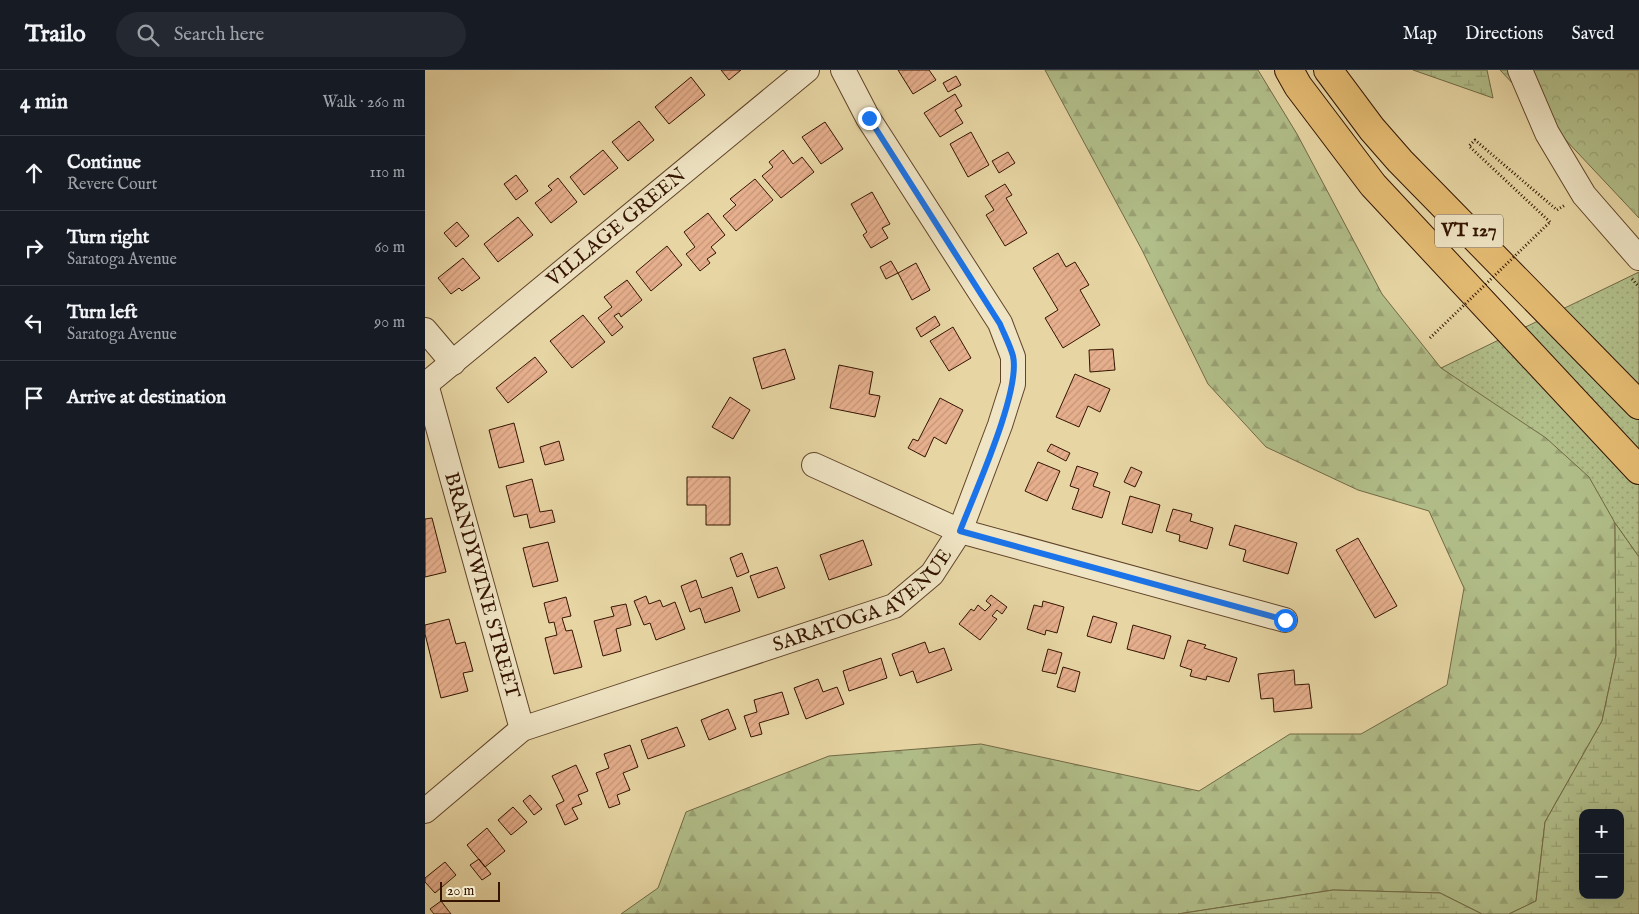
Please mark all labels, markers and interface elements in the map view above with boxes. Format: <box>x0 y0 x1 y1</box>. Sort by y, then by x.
search box <box>116 12 466 57</box>
text: Trailo <box>25 19 86 50</box>
icon: search <box>134 21 162 49</box>
text: Search here <box>174 23 264 47</box>
text: Map <box>1403 23 1437 46</box>
text: Directions <box>1465 23 1543 46</box>
text: Saved <box>1571 23 1614 46</box>
text: 4 min <box>20 89 68 116</box>
text: Walk · 260 m <box>322 93 405 113</box>
route end <box>858 107 881 130</box>
text: Continue <box>67 151 141 175</box>
icon: ahead <box>20 159 48 187</box>
street label: VILLAGE GREEN <box>541 162 691 293</box>
text: 110 m <box>369 163 405 183</box>
text: Revere Court <box>67 175 157 195</box>
road number: VT 127 <box>1435 214 1503 248</box>
text: Turn right <box>67 226 149 250</box>
icon: right <box>20 234 48 262</box>
text: 60 m <box>375 238 405 258</box>
text: Saratoga Avenue <box>67 250 177 270</box>
text: Turn left <box>67 301 138 325</box>
icon: left <box>20 309 48 337</box>
text: 90 m <box>374 313 405 333</box>
text: Saratoga Avenue <box>67 325 177 345</box>
icon: arrive <box>20 384 48 412</box>
text: Arrive at destination <box>67 386 226 410</box>
street label: BRANDYWINE STREET <box>439 469 526 702</box>
street label: SARATOGA AVENUE <box>769 544 958 658</box>
route start <box>1274 609 1297 632</box>
map controls <box>1579 809 1624 899</box>
button: + <box>1579 809 1624 854</box>
button: − <box>1579 854 1624 899</box>
scale bar <box>440 879 500 902</box>
text: 20 m <box>447 882 474 900</box>

